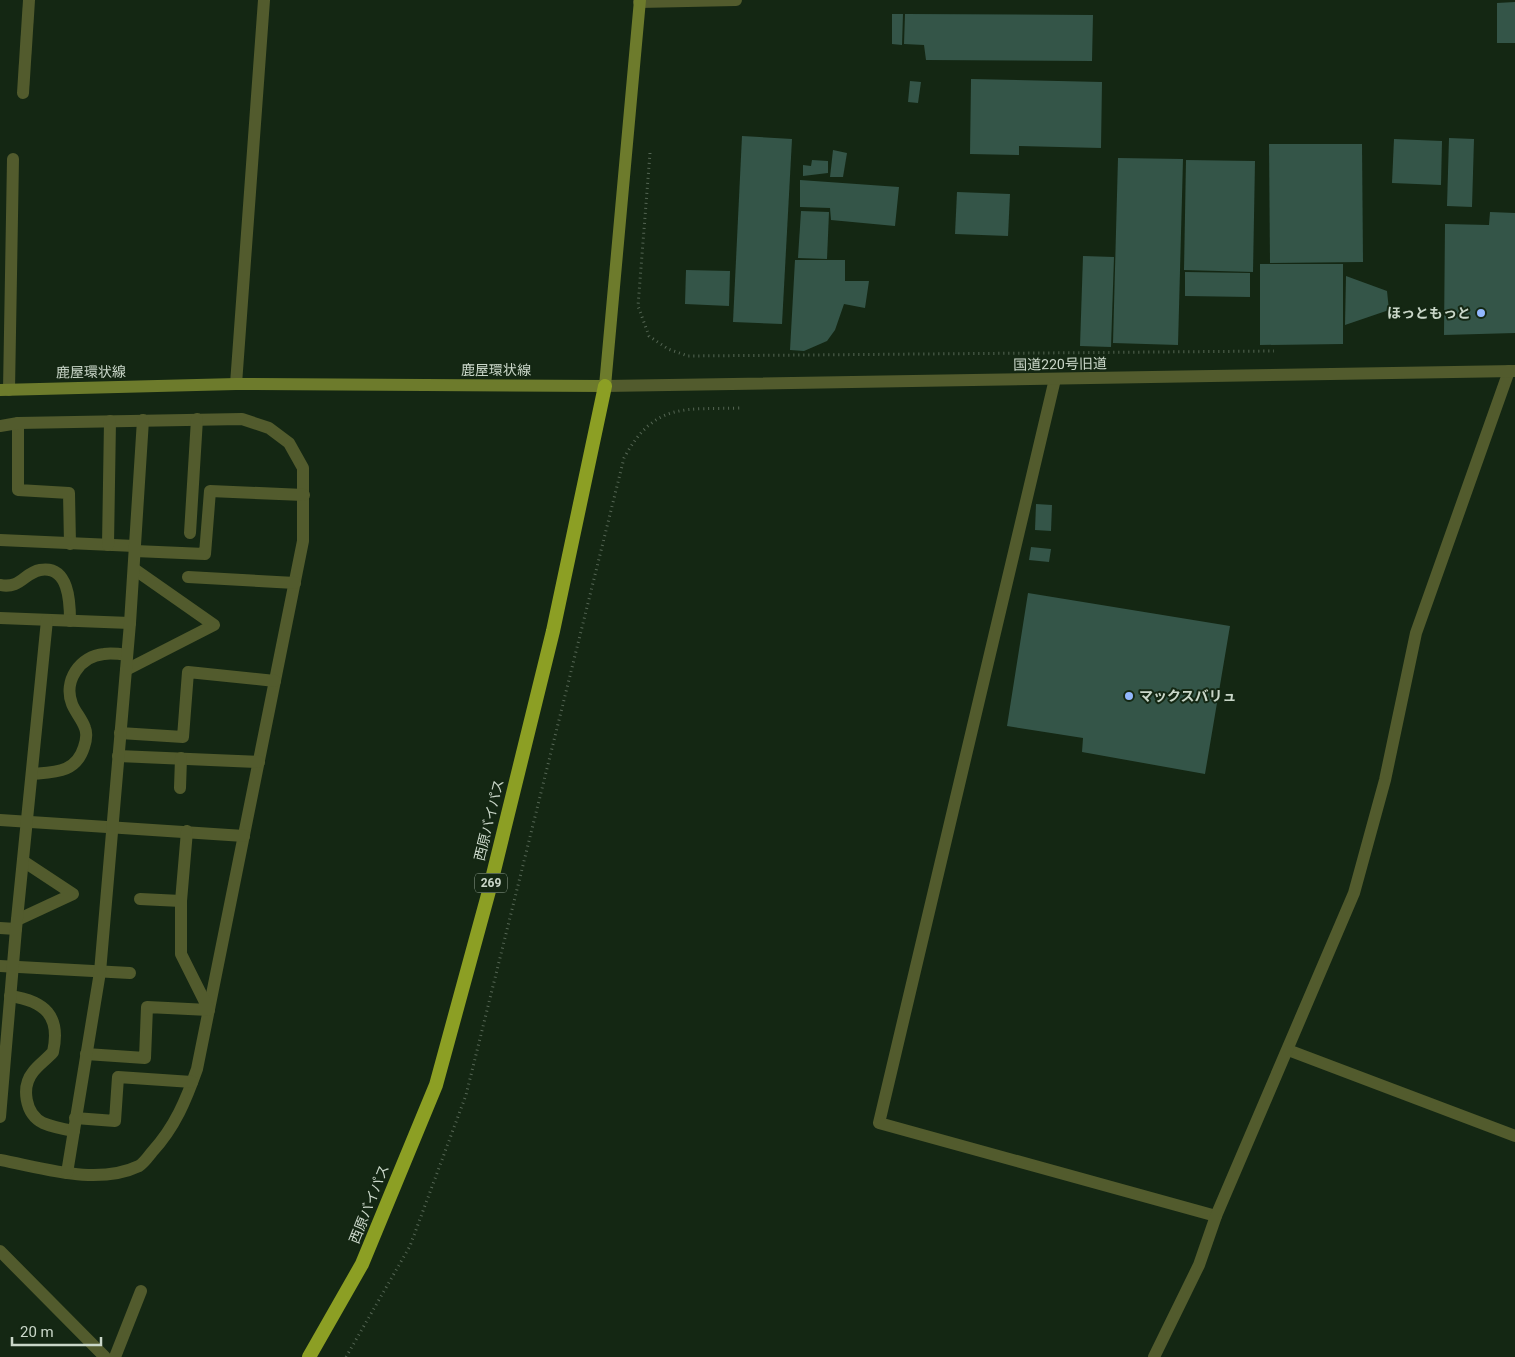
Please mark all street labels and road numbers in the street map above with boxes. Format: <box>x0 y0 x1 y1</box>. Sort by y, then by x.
street label: 国道220号旧道 <box>1013 355 1107 373</box>
street label: 鹿屋環状線 <box>461 362 531 378</box>
street label: 鹿屋環状線 <box>56 363 126 381</box>
street label: 西原バイパス <box>471 777 507 863</box>
road number: 269 <box>475 874 507 892</box>
street label: 西原バイパス <box>346 1162 392 1246</box>

